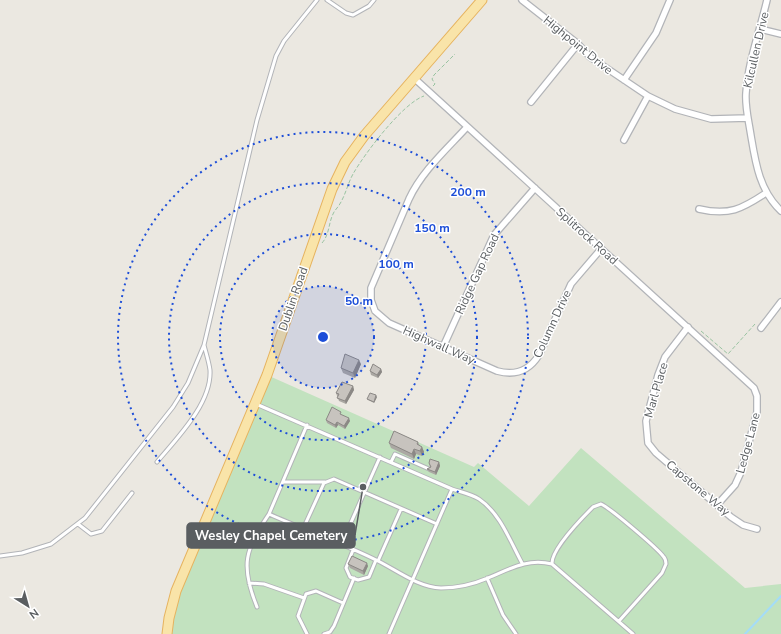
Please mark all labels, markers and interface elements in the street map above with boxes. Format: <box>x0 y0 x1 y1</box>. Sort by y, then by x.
street label: Kilcullen Drive <box>739 10 773 90</box>
street label: Highpoint Drive <box>540 12 616 78</box>
text: 200 m <box>450 184 486 200</box>
street label: Splitrock Road <box>553 204 621 268</box>
text: 150 m <box>414 220 450 236</box>
street label: Ridge Gap Road <box>451 231 503 317</box>
text: 100 m <box>378 256 414 272</box>
street label: Dublin Road <box>275 265 311 333</box>
street label: Column Drive <box>529 287 575 361</box>
text: 50 m <box>345 293 373 309</box>
street label: Highwall Way <box>400 322 478 368</box>
centre of rings <box>316 330 330 344</box>
street label: Marl Place <box>640 360 672 420</box>
street label: Ledge Lane <box>732 411 764 475</box>
street label: Capstone Way <box>663 456 734 520</box>
callout: Wesley Chapel Cemetery <box>187 523 355 548</box>
text: Wesley Chapel Cemetery <box>195 527 347 545</box>
north arrow <box>8 586 48 626</box>
text: N <box>26 605 42 622</box>

